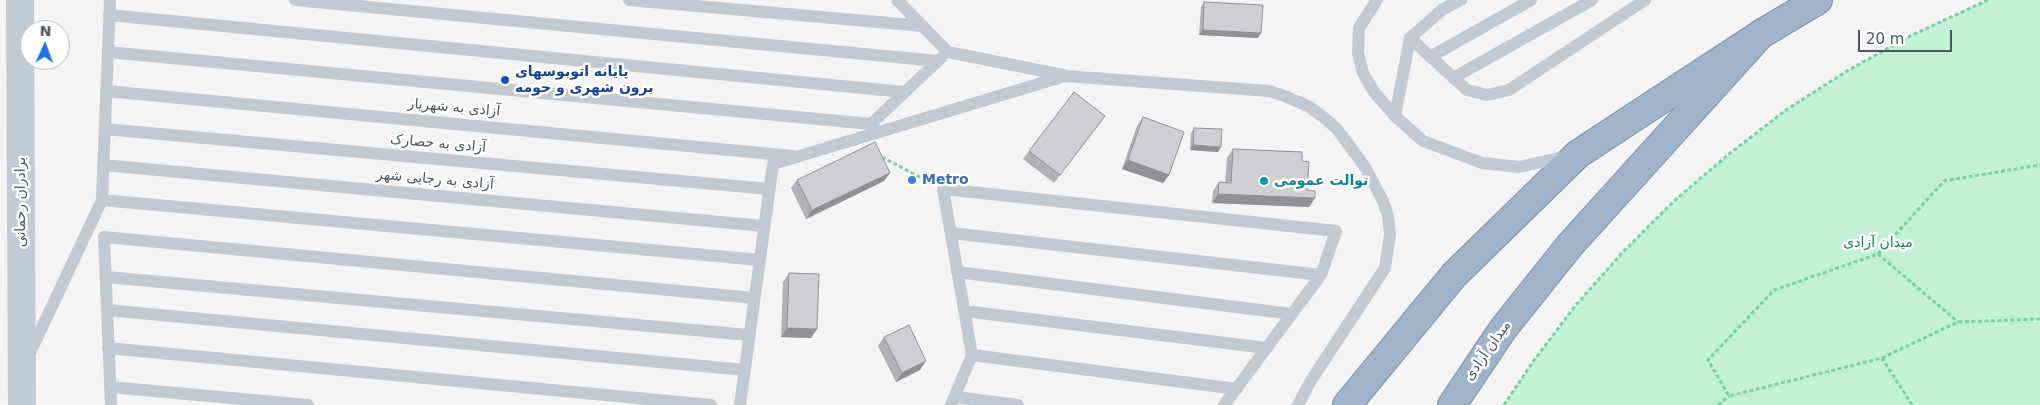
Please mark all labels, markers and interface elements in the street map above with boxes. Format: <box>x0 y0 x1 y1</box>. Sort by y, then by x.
north arrow <box>20 20 70 70</box>
scale bar <box>1860 20 1954 52</box>
text: N <box>39 23 52 39</box>
text: 20 m <box>1866 30 1904 48</box>
place label: پایانه اتوبوسهای برون شهری و حومه <box>515 64 654 96</box>
marker: پایانه اتوبوسهای برون شهری و حومه <box>499 74 511 86</box>
street label: آزادی به شهریار <box>407 96 501 120</box>
street label: آزادی به حصارک <box>389 131 487 157</box>
street label: برادران رحمانی <box>13 157 29 247</box>
street label: آزادی به رجایی شهر <box>376 167 494 193</box>
place label: Metro <box>922 172 969 188</box>
place label: توالت عمومی <box>1274 173 1368 189</box>
marker: Metro <box>906 174 918 186</box>
marker: توالت عمومی <box>1258 175 1270 187</box>
park label: میدان آزادی <box>1843 235 1913 251</box>
street label: میدان آزادی <box>1461 318 1515 384</box>

